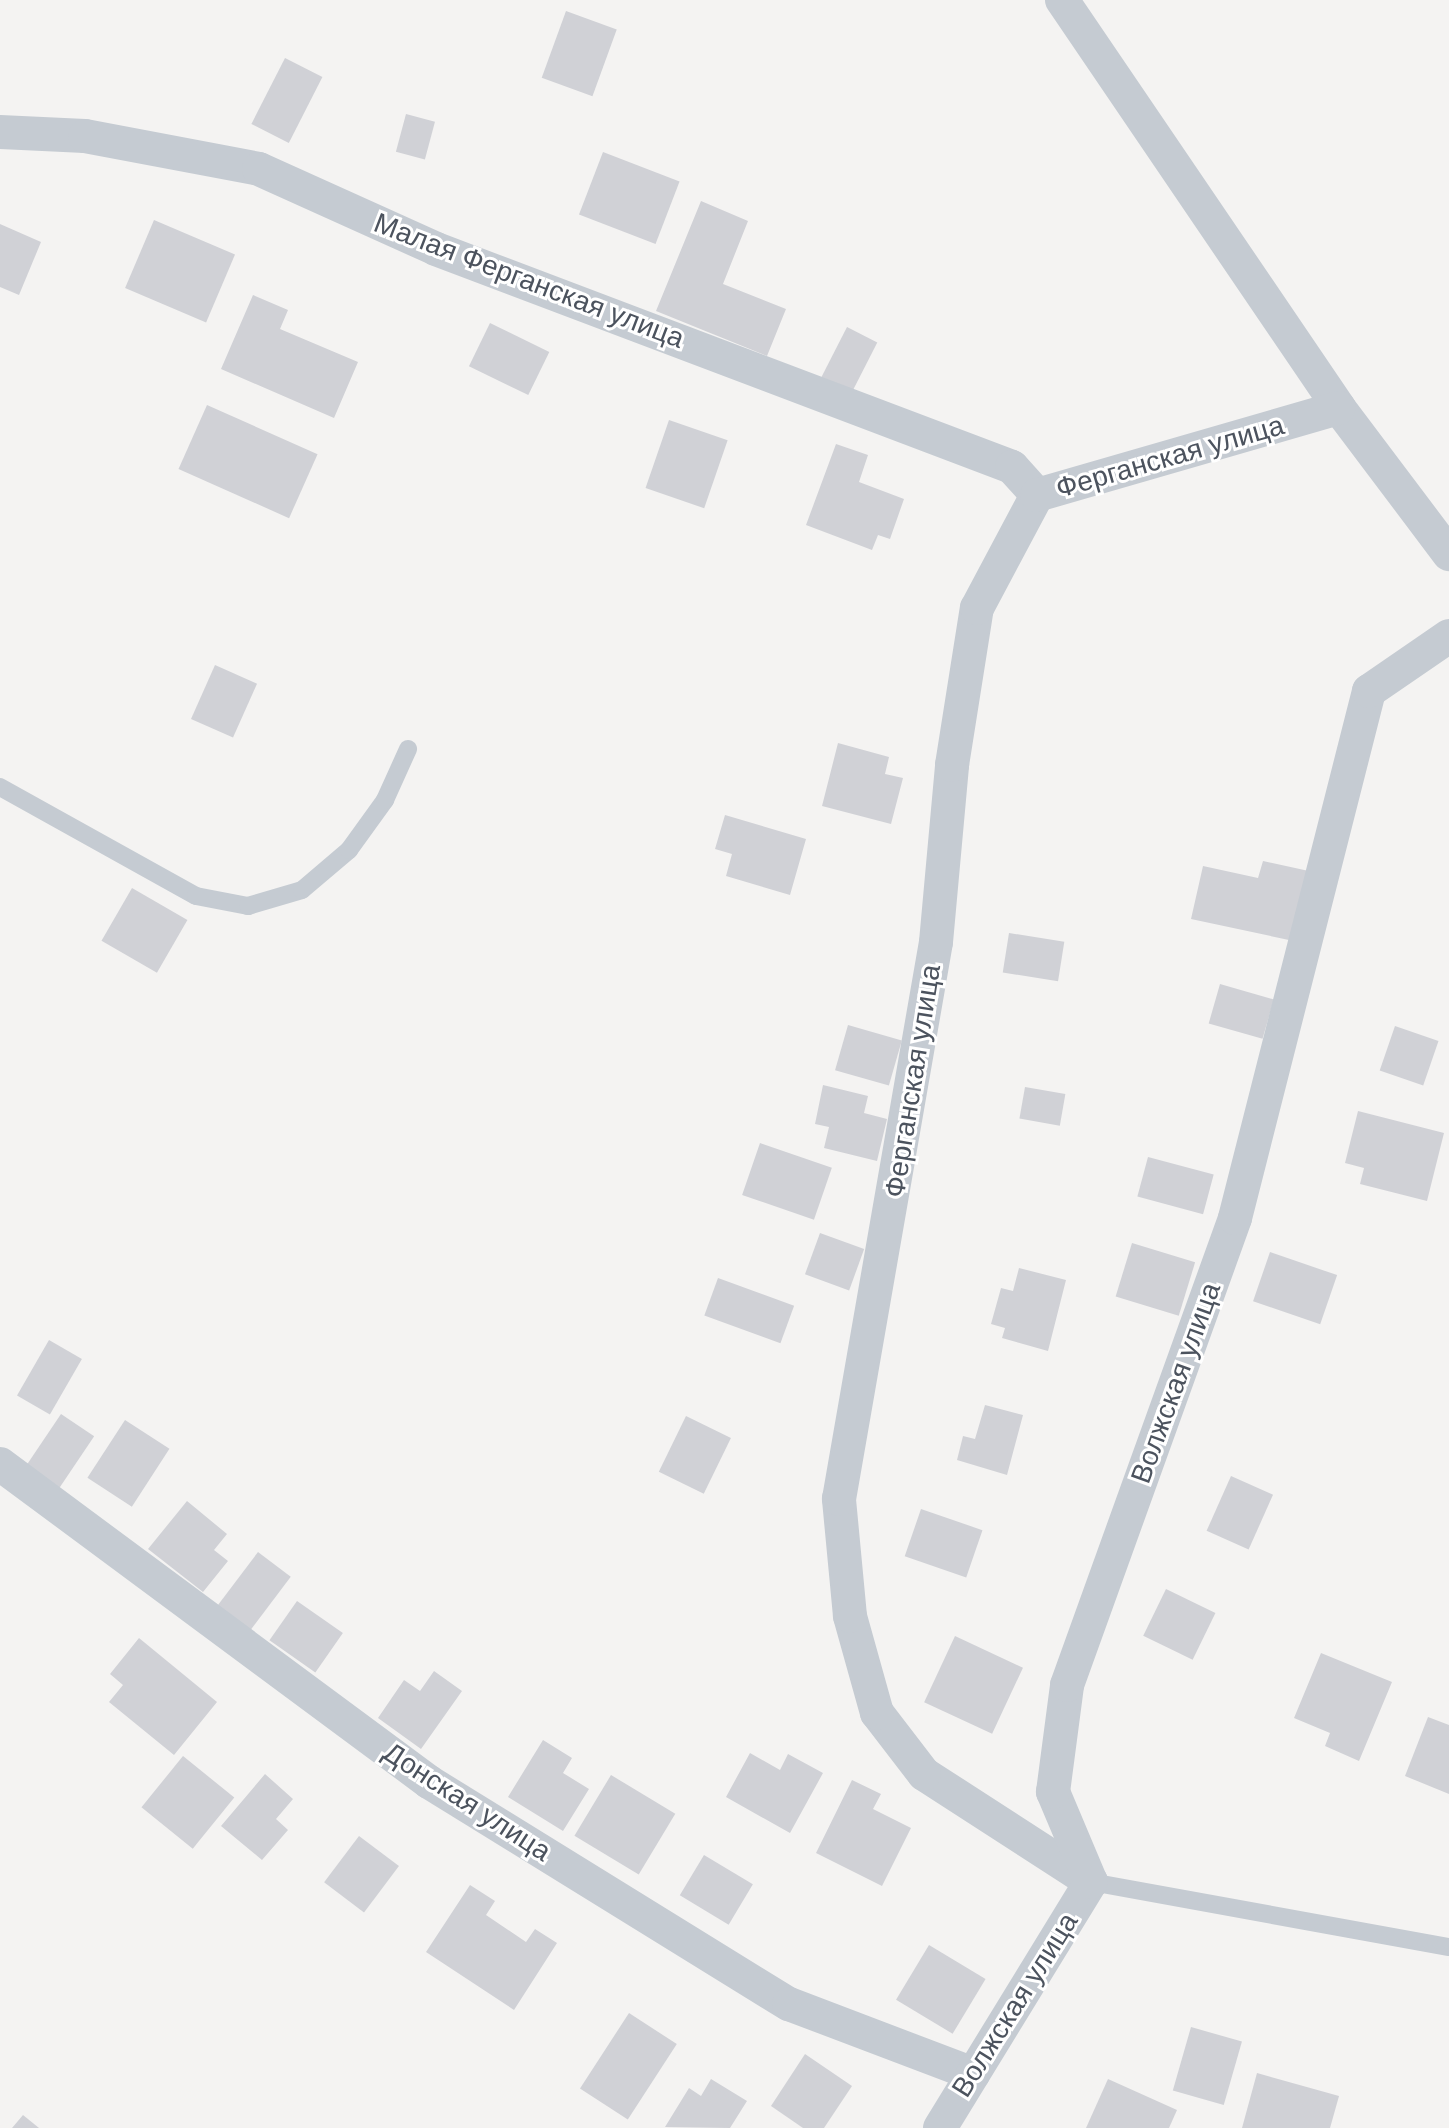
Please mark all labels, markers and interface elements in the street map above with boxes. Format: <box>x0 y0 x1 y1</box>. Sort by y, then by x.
street label: Малая Ферганская улица <box>369 206 689 356</box>
street label: Ферганская улица <box>1052 408 1288 506</box>
street label: Ферганская улица <box>878 962 948 1200</box>
street label: Волжская улица <box>1124 1278 1228 1488</box>
street label: Донская улица <box>377 1735 557 1869</box>
street label: Волжская улица <box>945 1907 1085 2103</box>

